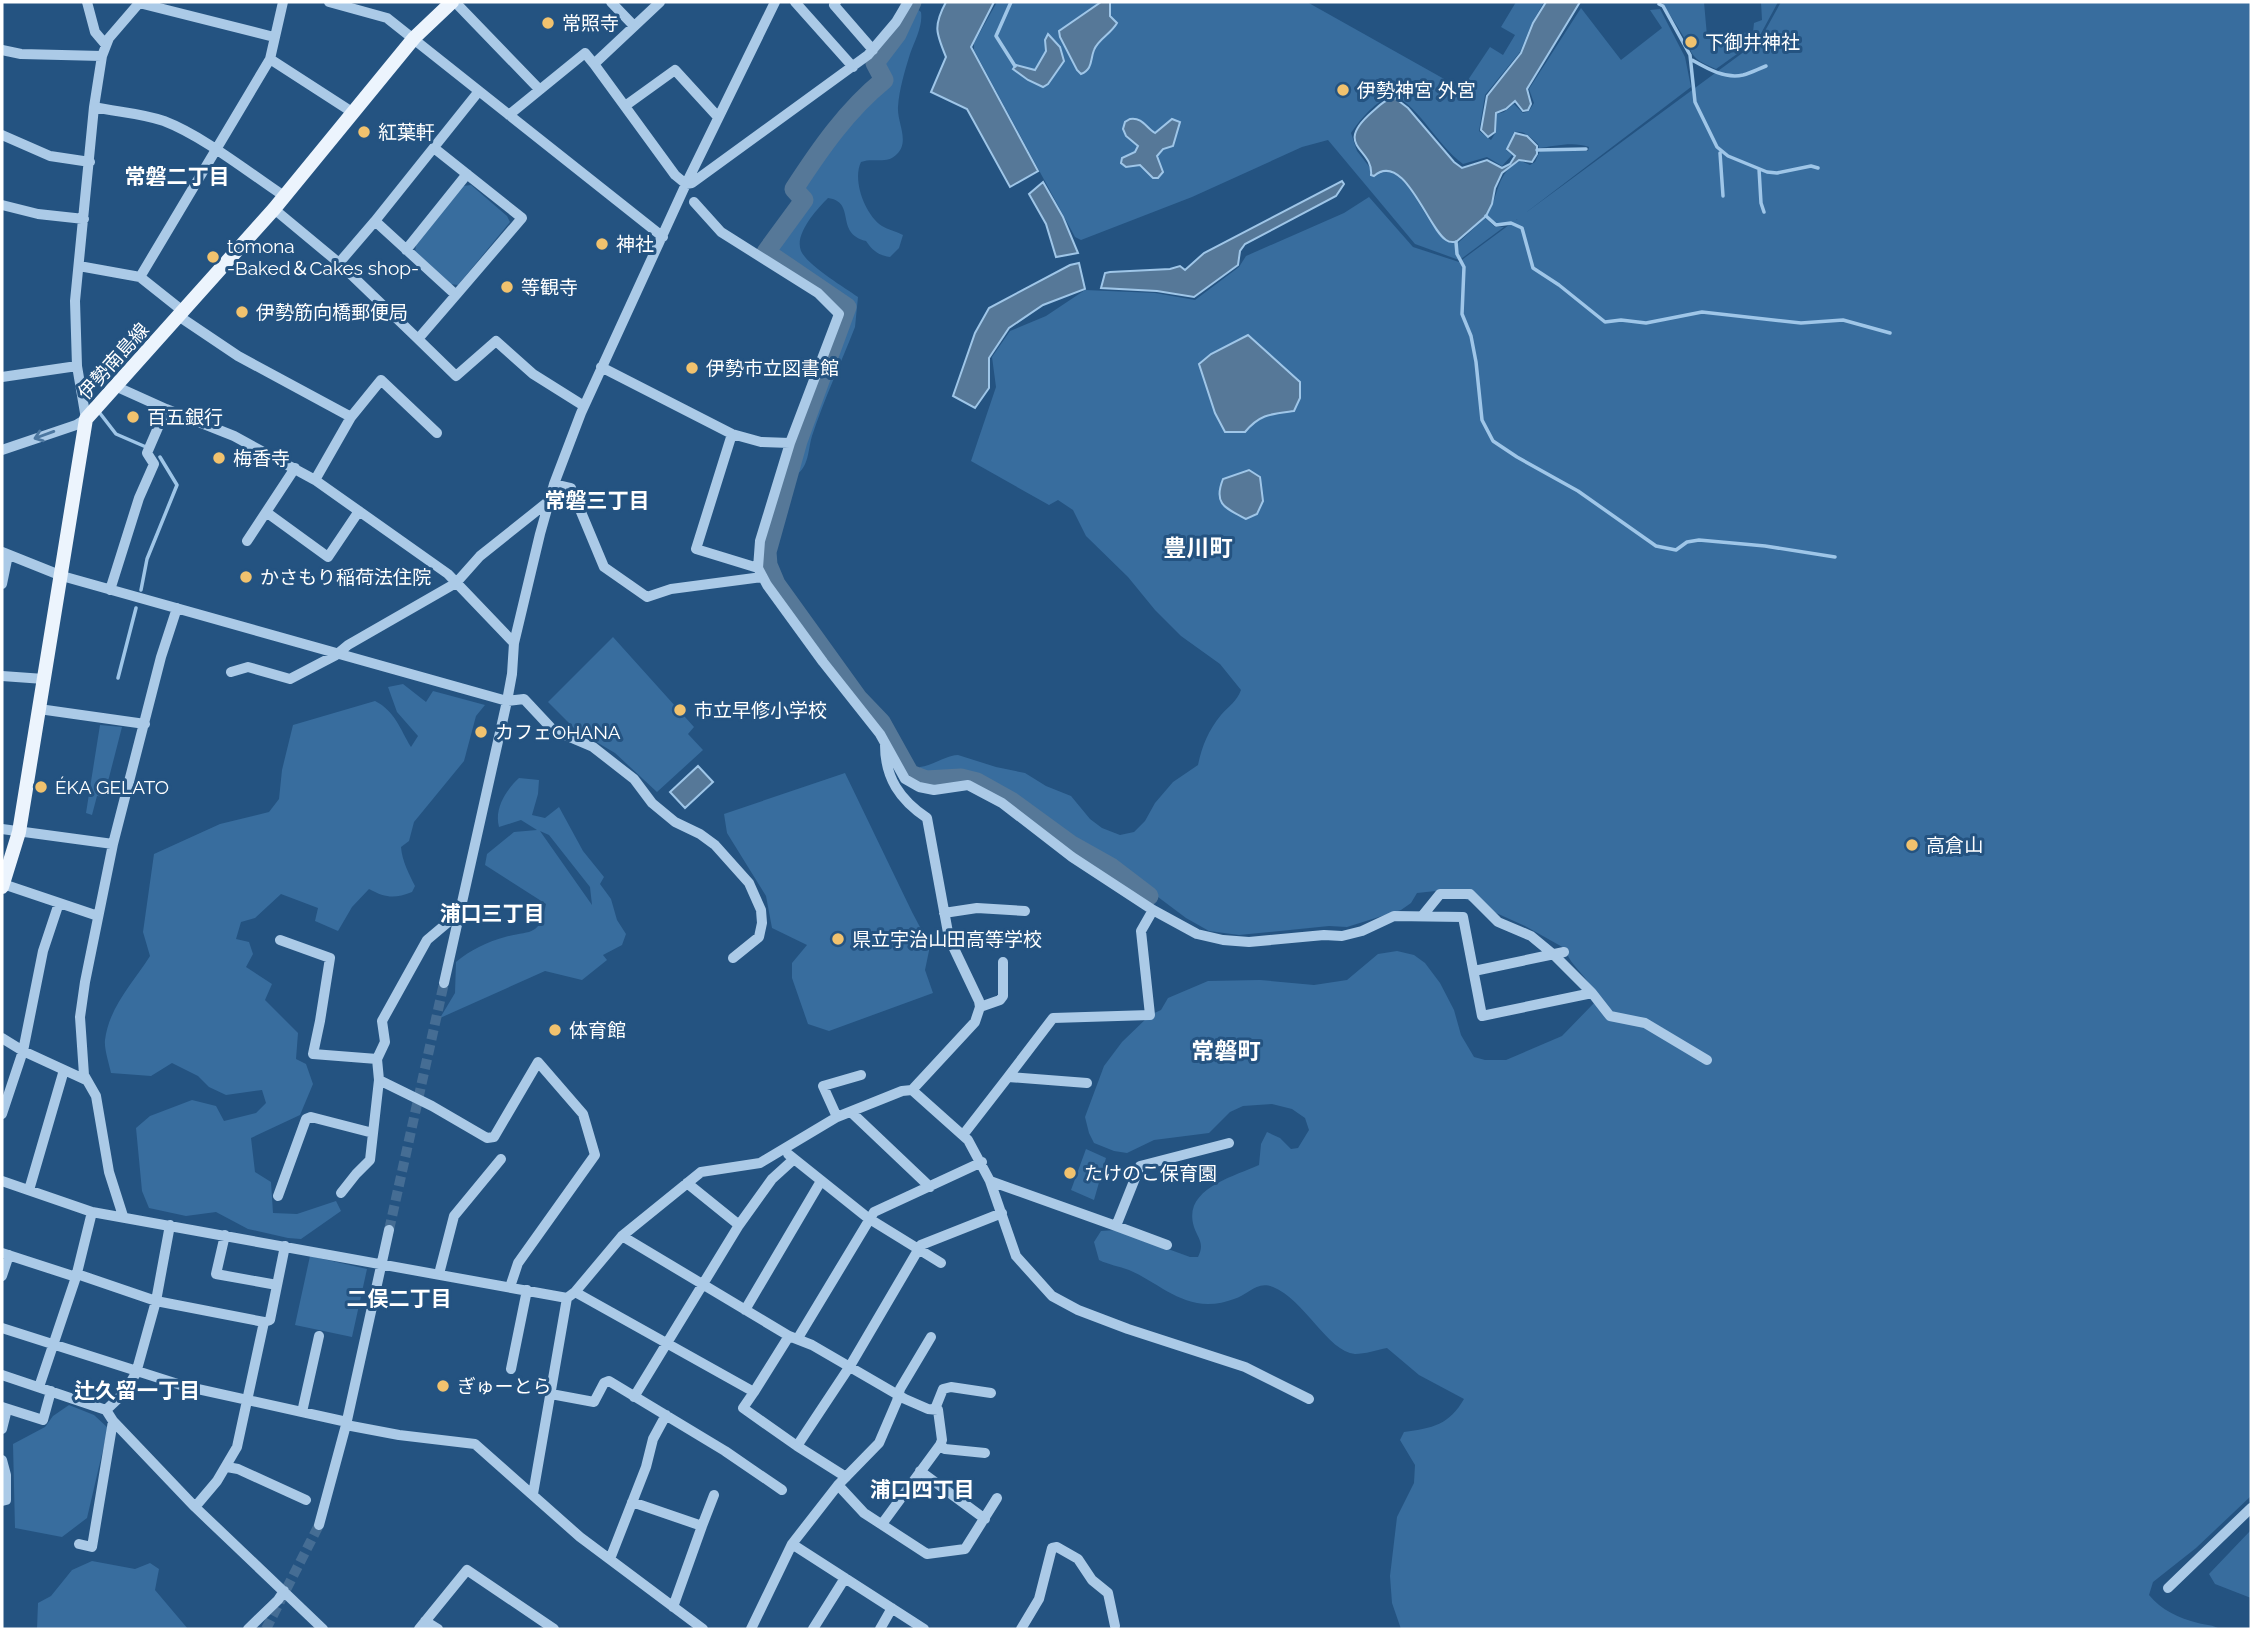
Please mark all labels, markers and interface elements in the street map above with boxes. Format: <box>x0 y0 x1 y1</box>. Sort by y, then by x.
place label: 常照寺 <box>562 12 619 34</box>
marker: 常照寺 <box>540 15 556 31</box>
place label: 下御井神社 <box>1705 31 1800 53</box>
marker: 下御井神社 <box>1683 34 1699 50</box>
place label: 伊勢神宮 外宮 <box>1357 79 1476 101</box>
marker: 伊勢神宮 外宮 <box>1335 82 1351 98</box>
place label: 紅葉軒 <box>378 121 435 143</box>
marker: 紅葉軒 <box>356 124 372 140</box>
district label: 常磐二丁目 <box>125 164 230 189</box>
place label: 神社 <box>616 233 654 255</box>
place label: tomona -Baked＆Cakes shop- <box>227 235 419 279</box>
marker: 神社 <box>594 236 610 252</box>
marker: tomona -Baked＆Cakes shop- <box>205 249 221 265</box>
place label: 等観寺 <box>521 276 578 298</box>
marker: 等観寺 <box>499 279 515 295</box>
place label: 伊勢筋向橋郵便局 <box>256 301 408 323</box>
marker: 伊勢筋向橋郵便局 <box>234 304 250 320</box>
street label: 伊勢南島線 <box>73 318 153 404</box>
place label: 伊勢市立図書館 <box>706 357 839 379</box>
marker: 伊勢市立図書館 <box>684 360 700 376</box>
place label: 百五銀行 <box>147 406 223 428</box>
marker: 百五銀行 <box>125 409 141 425</box>
one-way arrow <box>34 429 56 442</box>
place label: 梅香寺 <box>233 447 290 469</box>
marker: 梅香寺 <box>211 450 227 466</box>
district label: 常磐三丁目 <box>545 488 650 513</box>
district label: 豊川町 <box>1164 534 1233 561</box>
place label: かさもり稲荷法住院 <box>260 566 431 588</box>
marker: かさもり稲荷法住院 <box>238 569 254 585</box>
place label: 市立早修小学校 <box>694 699 827 721</box>
marker: 市立早修小学校 <box>672 702 688 718</box>
place label: カフェOHANA <box>495 721 621 743</box>
marker: カフェOHANA <box>473 724 489 740</box>
place label: ÉKA GELATO <box>55 776 169 798</box>
marker: ÉKA GELATO <box>33 779 49 795</box>
place label: 高倉山 <box>1926 834 1983 856</box>
marker: 高倉山 <box>1904 837 1920 853</box>
district label: 浦口三丁目 <box>440 901 545 926</box>
place label: 県立宇治山田高等学校 <box>852 928 1042 950</box>
marker: 県立宇治山田高等学校 <box>830 931 846 947</box>
place label: 体育館 <box>569 1019 626 1041</box>
marker: 体育館 <box>547 1022 563 1038</box>
district label: 常磐町 <box>1192 1037 1261 1064</box>
place label: たけのこ保育園 <box>1084 1162 1217 1184</box>
marker: たけのこ保育園 <box>1062 1165 1078 1181</box>
district label: 二俣二丁目 <box>347 1286 452 1311</box>
place label: ぎゅーとら <box>457 1375 551 1397</box>
district label: 辻久留一丁目 <box>74 1378 200 1403</box>
marker: ぎゅーとら <box>435 1378 451 1394</box>
district label: 浦口四丁目 <box>870 1477 975 1502</box>

